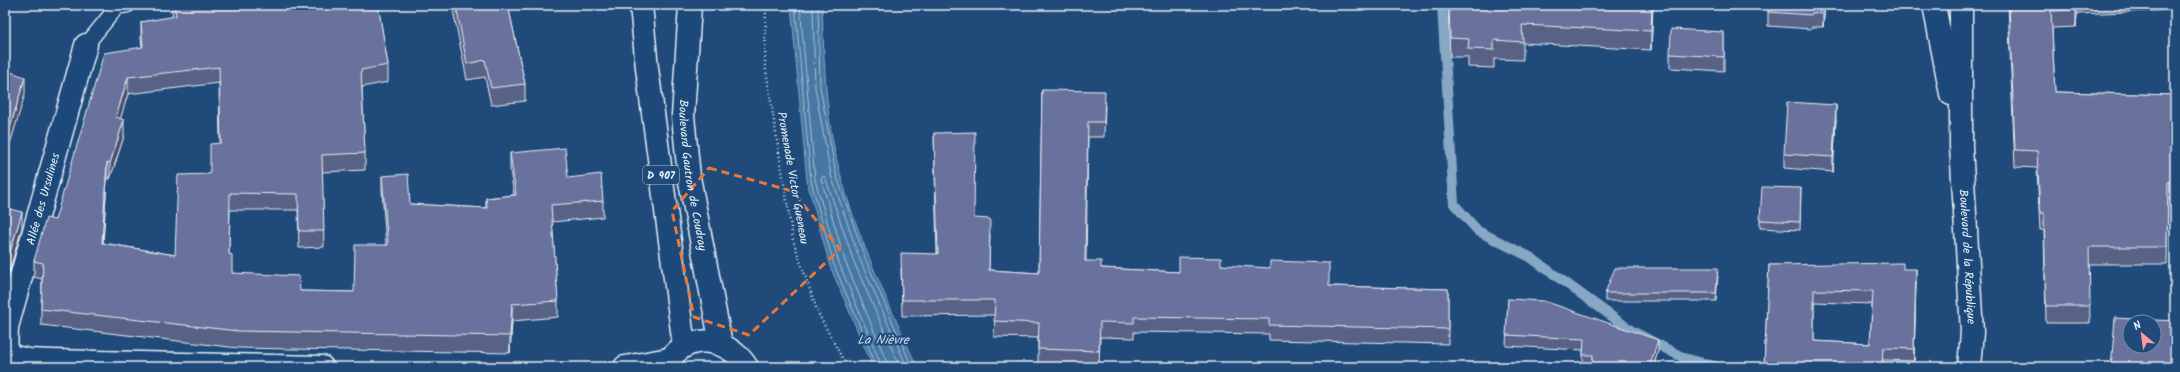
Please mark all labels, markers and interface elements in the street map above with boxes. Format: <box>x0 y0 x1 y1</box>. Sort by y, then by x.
street label: Boulevard Gautron de Coudray <box>673 99 712 253</box>
street label: Promenade Victor Gueneau <box>771 110 814 246</box>
street label: Allée des Ursulines <box>21 151 65 247</box>
road number: D 907 <box>643 166 679 184</box>
street label: Boulevard de la République <box>1954 189 1981 325</box>
north arrow <box>2122 314 2162 354</box>
text: N <box>2130 317 2145 336</box>
water label: La Nièvre <box>857 330 910 351</box>

